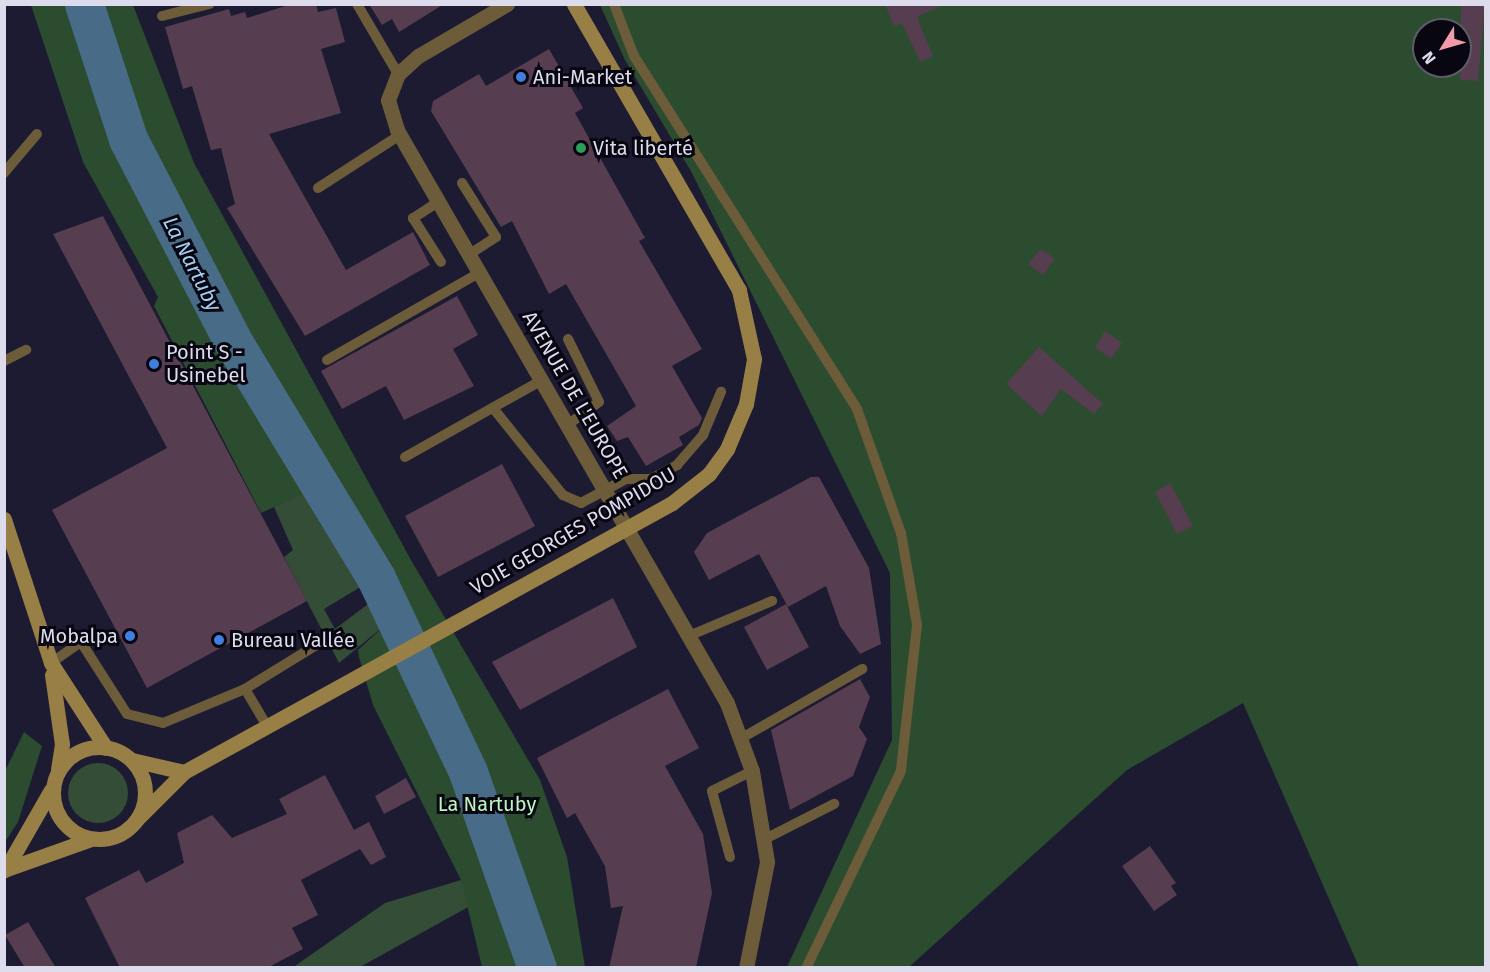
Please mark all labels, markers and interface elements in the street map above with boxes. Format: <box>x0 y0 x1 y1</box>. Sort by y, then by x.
north arrow <box>1412 18 1472 78</box>
text: N <box>1418 48 1440 68</box>
place label: Ani-Market <box>533 65 632 89</box>
marker: Ani-Market <box>514 70 528 84</box>
place label: Vita liberté <box>593 136 693 160</box>
marker: Vita liberté <box>574 141 588 155</box>
water label: La Nartuby <box>157 212 227 316</box>
street label: AVENUE DE L'EUROPE <box>517 307 633 483</box>
place label: Point S - Usinebel <box>166 340 245 387</box>
marker: Point S - Usinebel <box>147 357 161 371</box>
street label: VOIE GEORGES POMPIDOU <box>466 462 680 600</box>
place label: Mobalpa <box>40 624 118 648</box>
place label: Bureau Vallée <box>231 628 355 652</box>
marker: Mobalpa <box>123 629 137 643</box>
marker: Bureau Vallée <box>212 633 226 647</box>
park label: La Nartuby <box>438 792 536 816</box>

